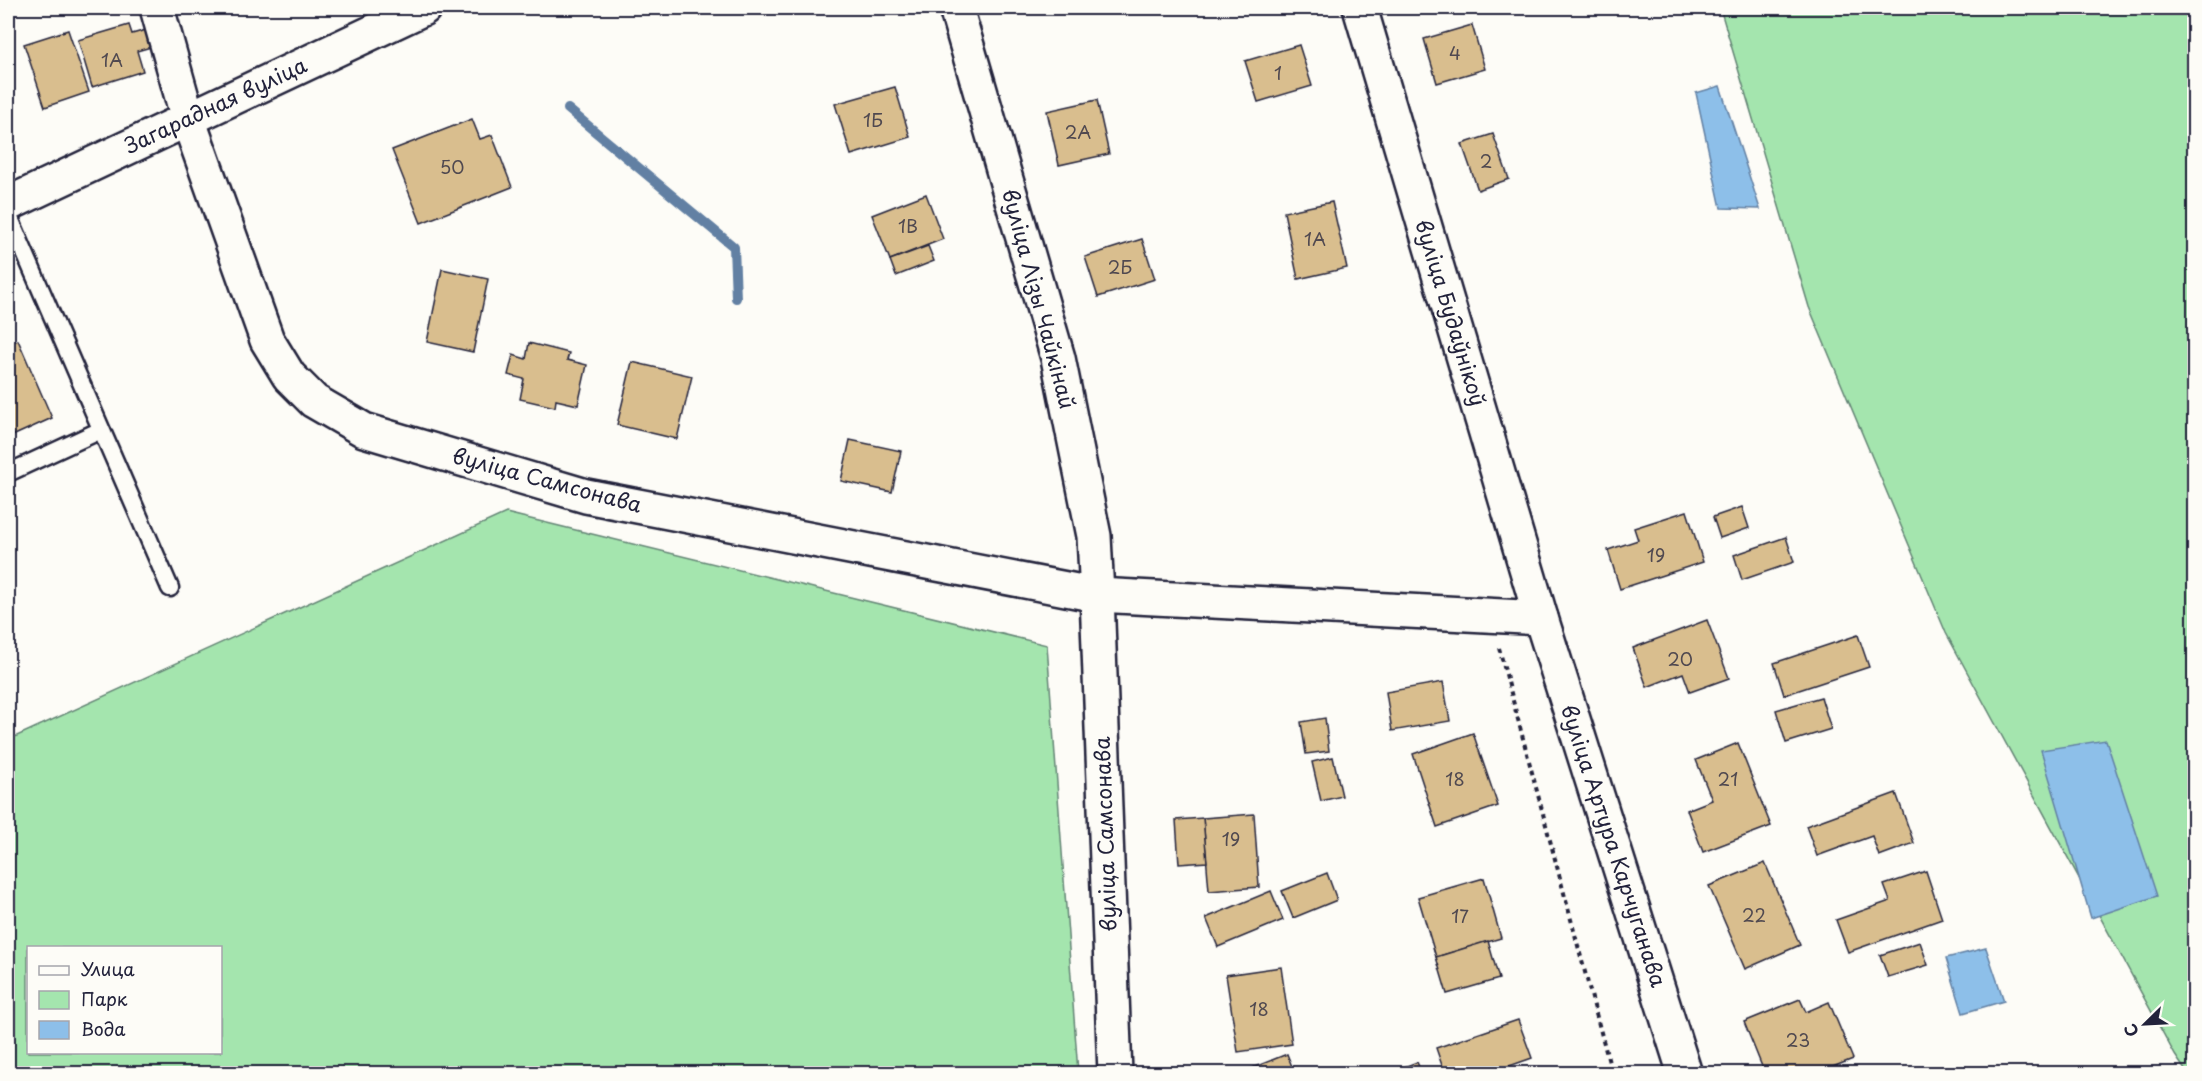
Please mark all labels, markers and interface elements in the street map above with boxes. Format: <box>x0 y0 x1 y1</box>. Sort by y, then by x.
house number: 4 <box>1449 39 1461 66</box>
house number: 1А <box>101 46 123 73</box>
street label: Загарадная вуліца <box>119 48 312 161</box>
house number: 1 <box>1274 59 1282 86</box>
house number: 1Б <box>863 106 883 133</box>
house number: 2А <box>1065 118 1091 145</box>
house number: 2 <box>1480 147 1492 174</box>
house number: 50 <box>440 153 464 180</box>
street label: вуліца Лізы Чайкінай <box>995 185 1085 412</box>
house number: 1В <box>898 212 918 239</box>
street label: вуліца Будаўнікоў <box>1408 215 1496 410</box>
house number: 1А <box>1304 225 1326 252</box>
house number: 2Б <box>1108 253 1132 280</box>
street label: вуліца Самсонава <box>449 438 647 520</box>
house number: 19 <box>1647 541 1665 568</box>
house number: 20 <box>1667 645 1693 672</box>
street label: вуліца Артура Карчуганава <box>1554 700 1676 991</box>
street label: вуліца Самсонава <box>1085 735 1123 932</box>
house number: 18 <box>1445 765 1465 792</box>
house number: 21 <box>1718 765 1738 792</box>
house number: 19 <box>1222 825 1240 852</box>
house number: 22 <box>1742 901 1766 928</box>
house number: 17 <box>1451 902 1469 929</box>
legend <box>27 946 222 1054</box>
text: Улица <box>81 955 135 982</box>
text: Парк <box>81 985 128 1012</box>
north arrow <box>2115 994 2175 1054</box>
house number: 18 <box>1249 995 1269 1022</box>
text: Вода <box>81 1015 126 1042</box>
text: С <box>2117 1020 2144 1041</box>
house number: 23 <box>1786 1026 1810 1053</box>

